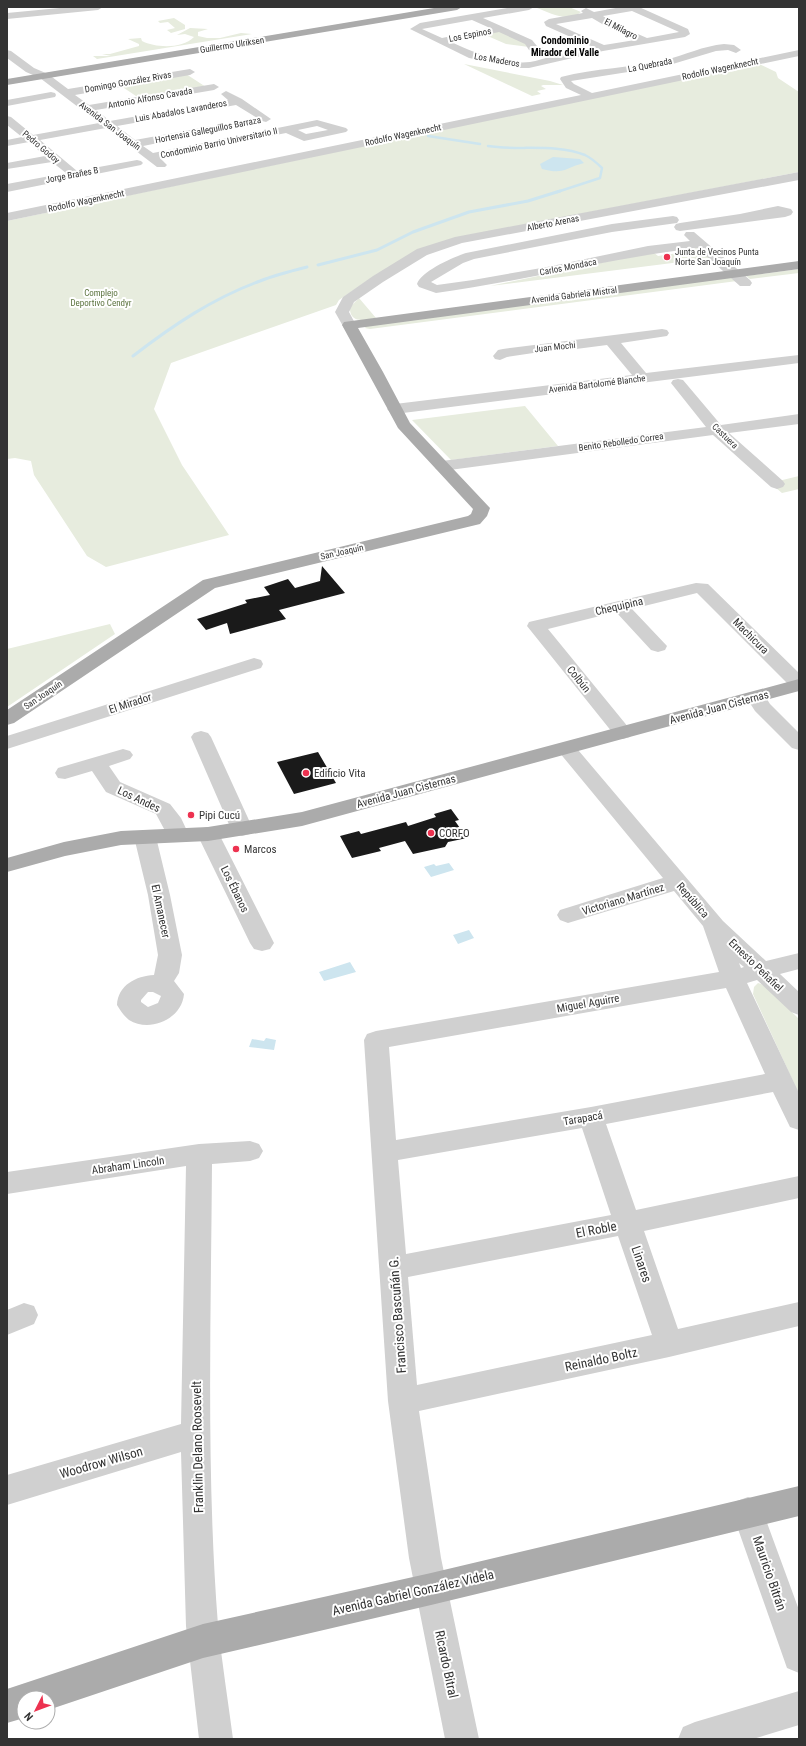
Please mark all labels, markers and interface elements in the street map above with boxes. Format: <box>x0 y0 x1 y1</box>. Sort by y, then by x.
street label: El Milagro <box>603 16 639 42</box>
street label: Los Espinos <box>448 26 492 44</box>
street label: Guillermo Ulriksen <box>199 35 265 55</box>
district label: Condominio Mirador del Valle <box>531 35 599 58</box>
street label: Los Maderos <box>473 51 521 69</box>
street label: La Quebrada <box>627 56 673 74</box>
street label: Rodolfo Wagenknecht <box>681 56 759 82</box>
street label: Domingo González Rivas <box>84 69 172 95</box>
street label: Antonio Alfonso Cavada <box>107 86 193 110</box>
street label: Luis Abadalos Lavanderos <box>134 98 228 124</box>
street label: Avenida San Joaquín <box>77 100 143 152</box>
street label: Hortensia Galleguillos Barraza <box>154 115 262 145</box>
street label: Rodolfo Wagenknecht <box>364 122 442 148</box>
street label: Condominio Barrio Universitario II <box>160 126 278 160</box>
street label: Pedro Godoy <box>20 129 62 166</box>
street label: Jorge Brañes B <box>45 165 99 185</box>
street label: Rodolfo Wagenknecht <box>47 188 125 214</box>
street label: Alberto Arenas <box>526 213 580 233</box>
place label: Junta de Vecinos Punta Norte San Joaquín <box>675 247 759 267</box>
marker: Junta de Vecinos Punta Norte San Joaquín <box>662 252 672 262</box>
street label: Carlos Mondaca <box>539 257 597 277</box>
street label: Avenida Gabriela Mistral <box>531 285 617 305</box>
park label: Complejo Deportivo Cendyr <box>70 288 132 308</box>
street label: Juan Mochi <box>534 340 576 354</box>
street label: Avenida Bartolomé Blanche <box>548 373 646 395</box>
street label: Castuera <box>710 421 740 451</box>
street label: Benito Rebolledo Correa <box>578 431 664 453</box>
street label: San Joaquín <box>319 542 365 562</box>
street label: Chequipina <box>594 595 644 618</box>
street label: Machicura <box>730 616 771 657</box>
street label: Colbún <box>564 663 593 695</box>
street label: San Joaquín <box>22 679 64 711</box>
street label: Avenida Juan Cisternas <box>668 688 770 727</box>
street label: El Mirador <box>107 690 154 716</box>
place label: Edificio Vita <box>314 767 366 780</box>
marker: Edificio Vita <box>301 768 311 778</box>
street label: Avenida Juan Cisternas <box>355 772 457 811</box>
street label: Los Andes <box>115 784 162 815</box>
place label: Pipi Cucú <box>199 809 240 822</box>
marker: Pipi Cucú <box>186 810 196 820</box>
place label: CORFO <box>439 827 470 840</box>
marker: CORFO <box>426 828 436 838</box>
place label: Marcos <box>244 843 276 856</box>
marker: Marcos <box>231 844 241 854</box>
street label: Los Ébanos <box>218 864 251 915</box>
street label: República <box>674 880 711 921</box>
street label: Victoriano Martínez <box>580 881 666 918</box>
street label: El Amanecer <box>148 883 173 940</box>
street label: Ernesto Peñafiel <box>726 936 785 994</box>
street label: Miguel Aguirre <box>556 992 620 1015</box>
street label: Tarapacá <box>562 1109 604 1128</box>
street label: Abraham Lincoln <box>91 1154 165 1177</box>
street label: El Roble <box>574 1218 618 1241</box>
street label: Linares <box>628 1244 655 1284</box>
street label: Francisco Bascuñán G. <box>386 1256 409 1374</box>
street label: Reinaldo Boltz <box>564 1344 639 1374</box>
street label: Franklin Delano Roosevelt <box>189 1381 206 1513</box>
street label: Woodrow Wilson <box>58 1443 144 1481</box>
street label: Mauricio Bitrán <box>750 1534 789 1612</box>
street label: Avenida Gabriel González Videla <box>331 1567 495 1618</box>
street label: Ricardo Bitral <box>432 1629 461 1699</box>
north arrow <box>16 1690 56 1730</box>
text: N <box>22 1709 36 1723</box>

